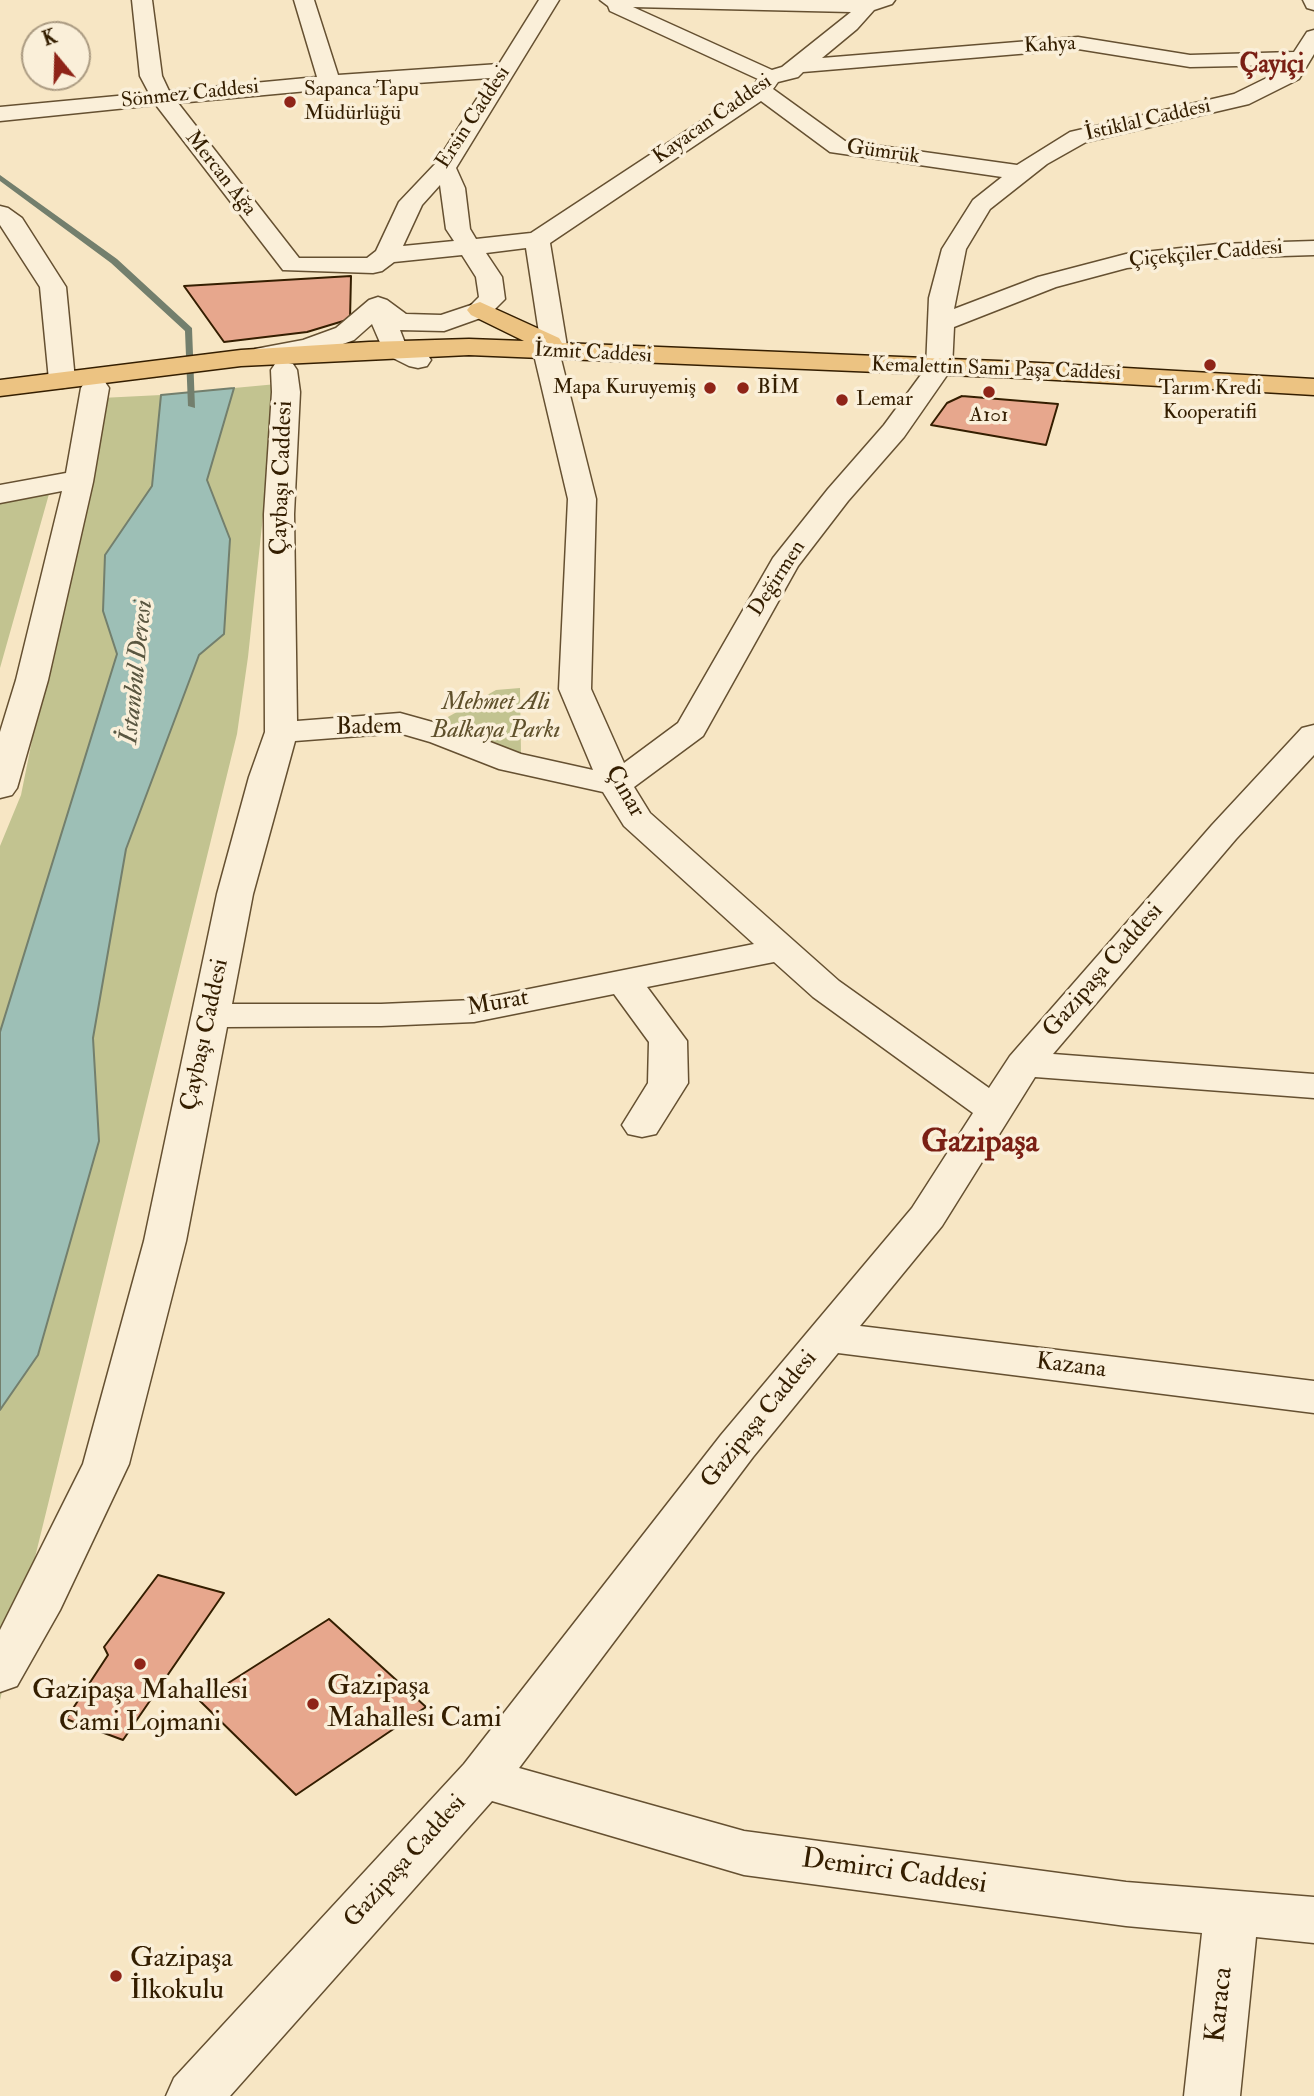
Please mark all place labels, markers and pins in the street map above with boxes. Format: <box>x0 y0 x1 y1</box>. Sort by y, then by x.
place label: Sapanca Tapu Müdürlüğü <box>304 77 419 127</box>
marker: Sapanca Tapu Müdürlüğü <box>282 94 298 110</box>
marker: Tarım Kredi Kooperatifi <box>1202 357 1218 373</box>
place label: Mapa Kuruyemiş <box>553 375 696 401</box>
place label: BİM <box>757 375 800 401</box>
place label: Tarım Kredi Kooperatifi <box>1158 376 1262 426</box>
marker: Mapa Kuruyemiş <box>702 380 718 396</box>
marker: BİM <box>735 380 751 396</box>
marker: A101 <box>981 384 997 400</box>
place label: Lemar <box>856 387 913 413</box>
marker: Lemar <box>834 392 850 408</box>
place label: A101 <box>970 403 1008 429</box>
marker: Gazipaşa Mahallesi Cami Lojmani <box>132 1656 148 1672</box>
place label: Gazipaşa Mahallesi Cami <box>327 1671 502 1737</box>
place label: Gazipaşa Mahallesi Cami Lojmani <box>32 1675 248 1741</box>
marker: Gazipaşa Mahallesi Cami <box>305 1696 321 1712</box>
place label: Gazipaşa İlkokulu <box>130 1943 233 2009</box>
marker: Gazipaşa İlkokulu <box>108 1968 124 1984</box>

